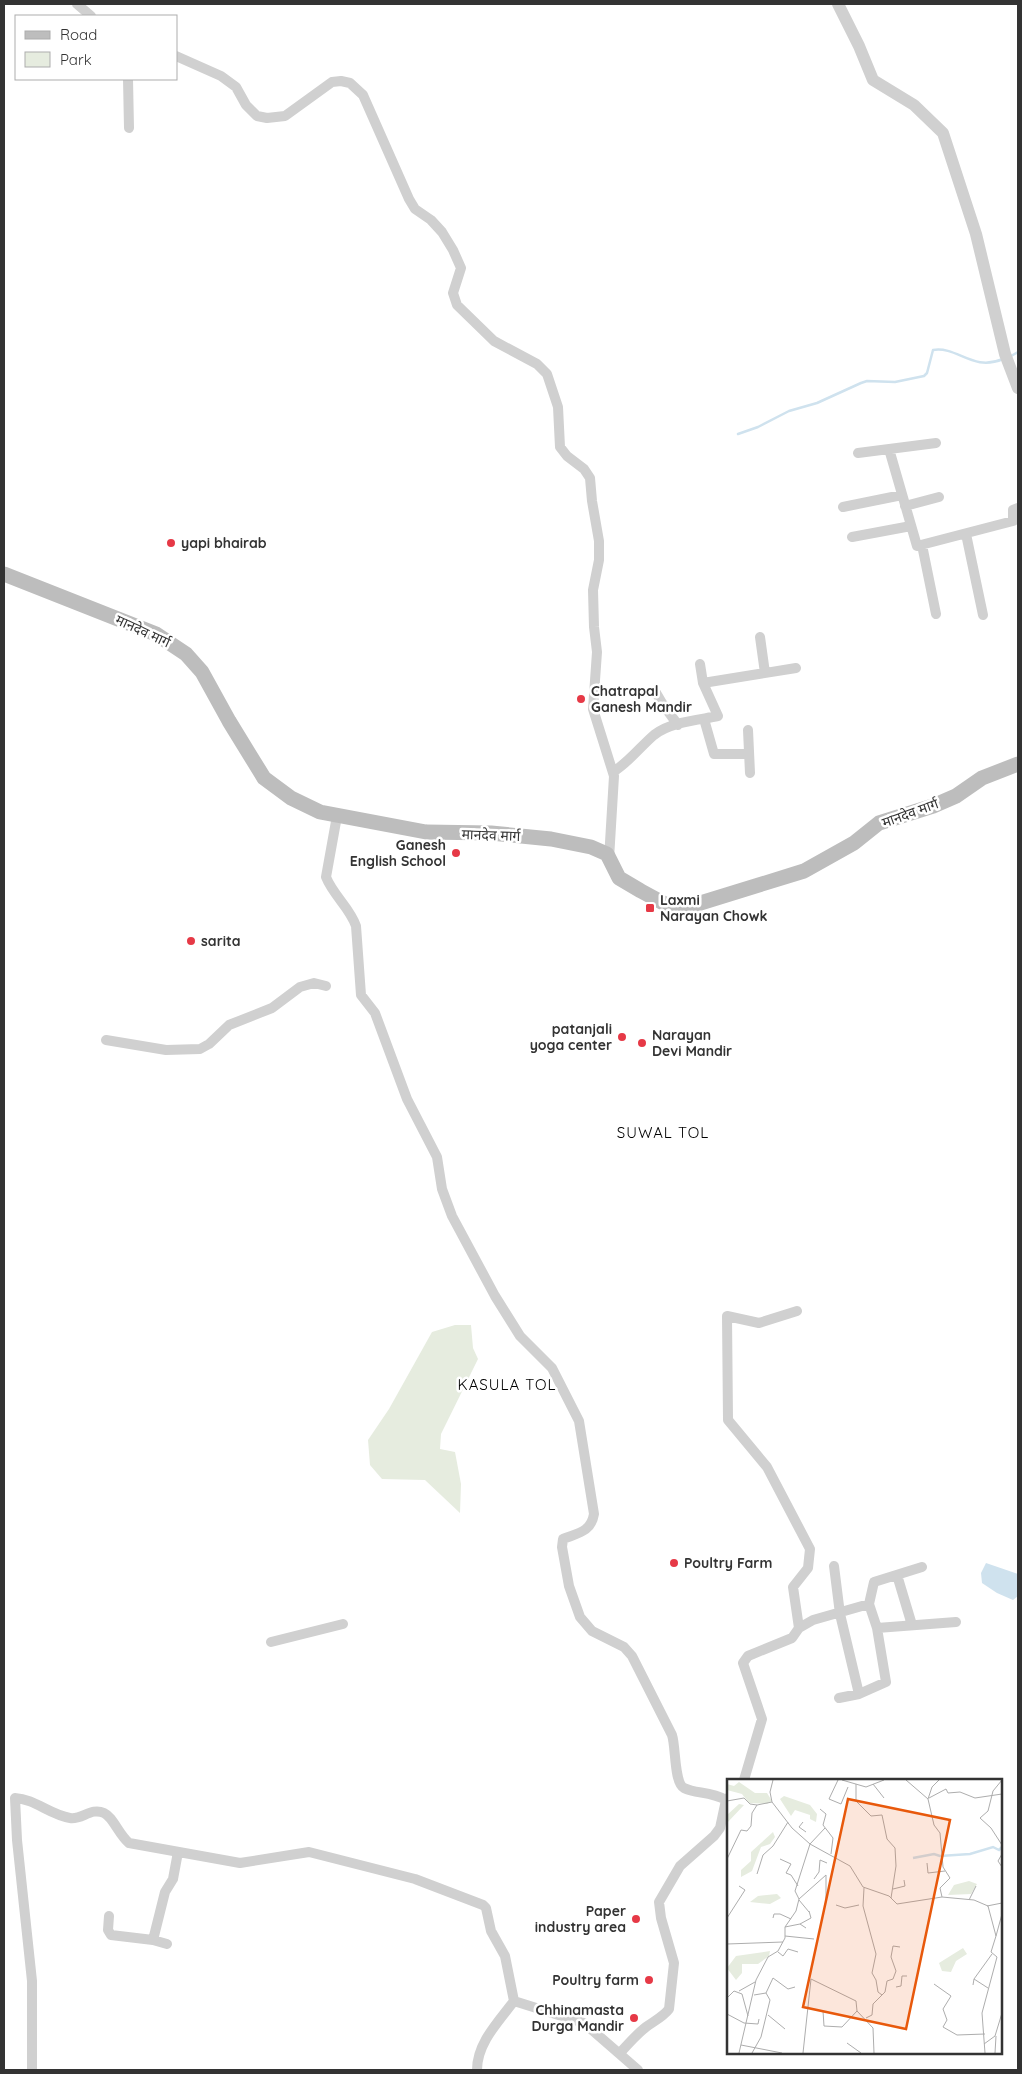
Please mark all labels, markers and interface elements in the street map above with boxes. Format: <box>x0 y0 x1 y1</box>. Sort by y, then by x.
legend <box>15 15 178 80</box>
text: Road <box>60 25 97 44</box>
text: Park <box>60 50 92 69</box>
place label: yapi bhairab <box>181 534 267 552</box>
marker: yapi bhairab <box>165 537 177 549</box>
street label: मानदेव मार्ग <box>113 610 174 652</box>
place label: Chatrapal Ganesh Mandir <box>591 682 692 716</box>
marker: Chatrapal Ganesh Mandir <box>575 693 587 705</box>
street label: मानदेव मार्ग <box>879 794 942 831</box>
street label: मानदेव मार्ग <box>461 825 522 845</box>
place label: Ganesh English School <box>350 836 446 870</box>
marker: Ganesh English School <box>450 847 462 859</box>
place label: Laxmi Narayan Chowk <box>660 891 768 925</box>
marker: Laxmi Narayan Chowk <box>644 902 656 914</box>
place label: sarita <box>201 932 241 950</box>
marker: sarita <box>185 935 197 947</box>
place label: patanjali yoga center <box>530 1020 612 1054</box>
place label: Narayan Devi Mandir <box>652 1026 732 1060</box>
marker: patanjali yoga center <box>616 1031 628 1043</box>
marker: Narayan Devi Mandir <box>636 1037 648 1049</box>
district label: SUWAL TOL <box>617 1123 709 1142</box>
district label: KASULA TOL <box>458 1375 556 1394</box>
place label: Poultry Farm <box>684 1554 772 1572</box>
marker: Poultry Farm <box>668 1557 680 1569</box>
inset map <box>727 1779 1002 2054</box>
place label: Paper industry area <box>535 1902 626 1936</box>
marker: Paper industry area <box>630 1913 642 1925</box>
place label: Poultry farm <box>552 1971 639 1989</box>
marker: Poultry farm <box>643 1974 655 1986</box>
place label: Chhinamasta Durga Mandir <box>532 2001 624 2035</box>
marker: Chhinamasta Durga Mandir <box>628 2012 640 2024</box>

